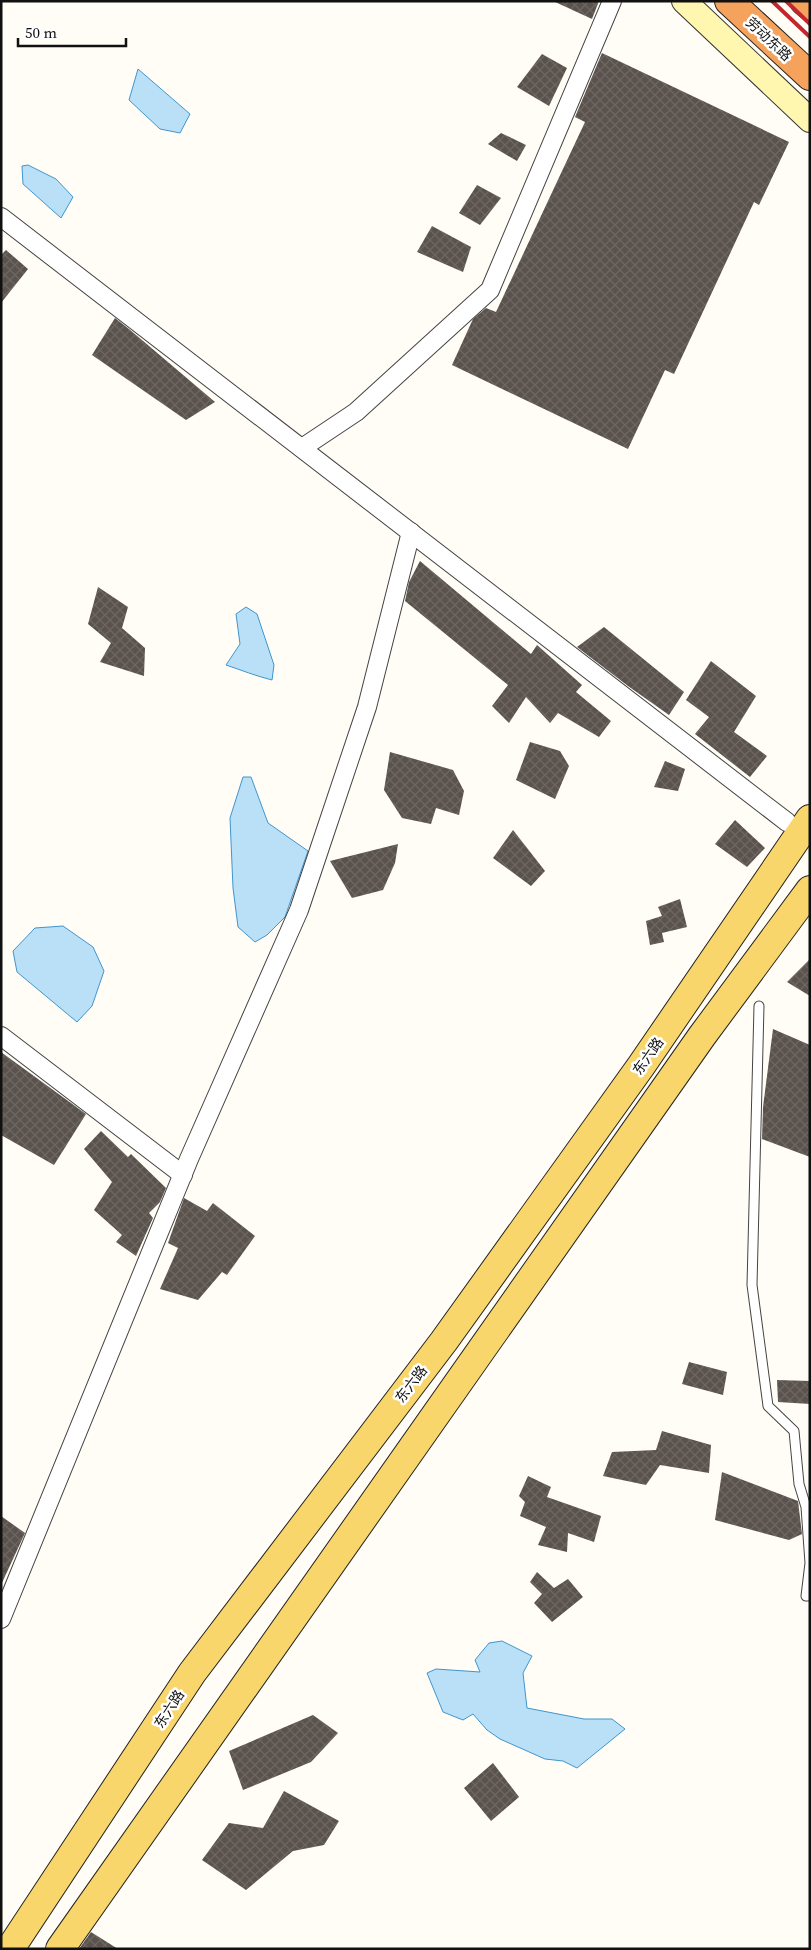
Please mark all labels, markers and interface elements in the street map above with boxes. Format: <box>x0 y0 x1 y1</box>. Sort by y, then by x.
street label: 劳动东路 <box>742 13 796 65</box>
scale bar <box>18 15 125 47</box>
text: 50 m <box>25 22 57 43</box>
street label: 东六路 <box>628 1033 668 1079</box>
street label: 东六路 <box>390 1361 432 1407</box>
street label: 东六路 <box>149 1686 189 1732</box>

